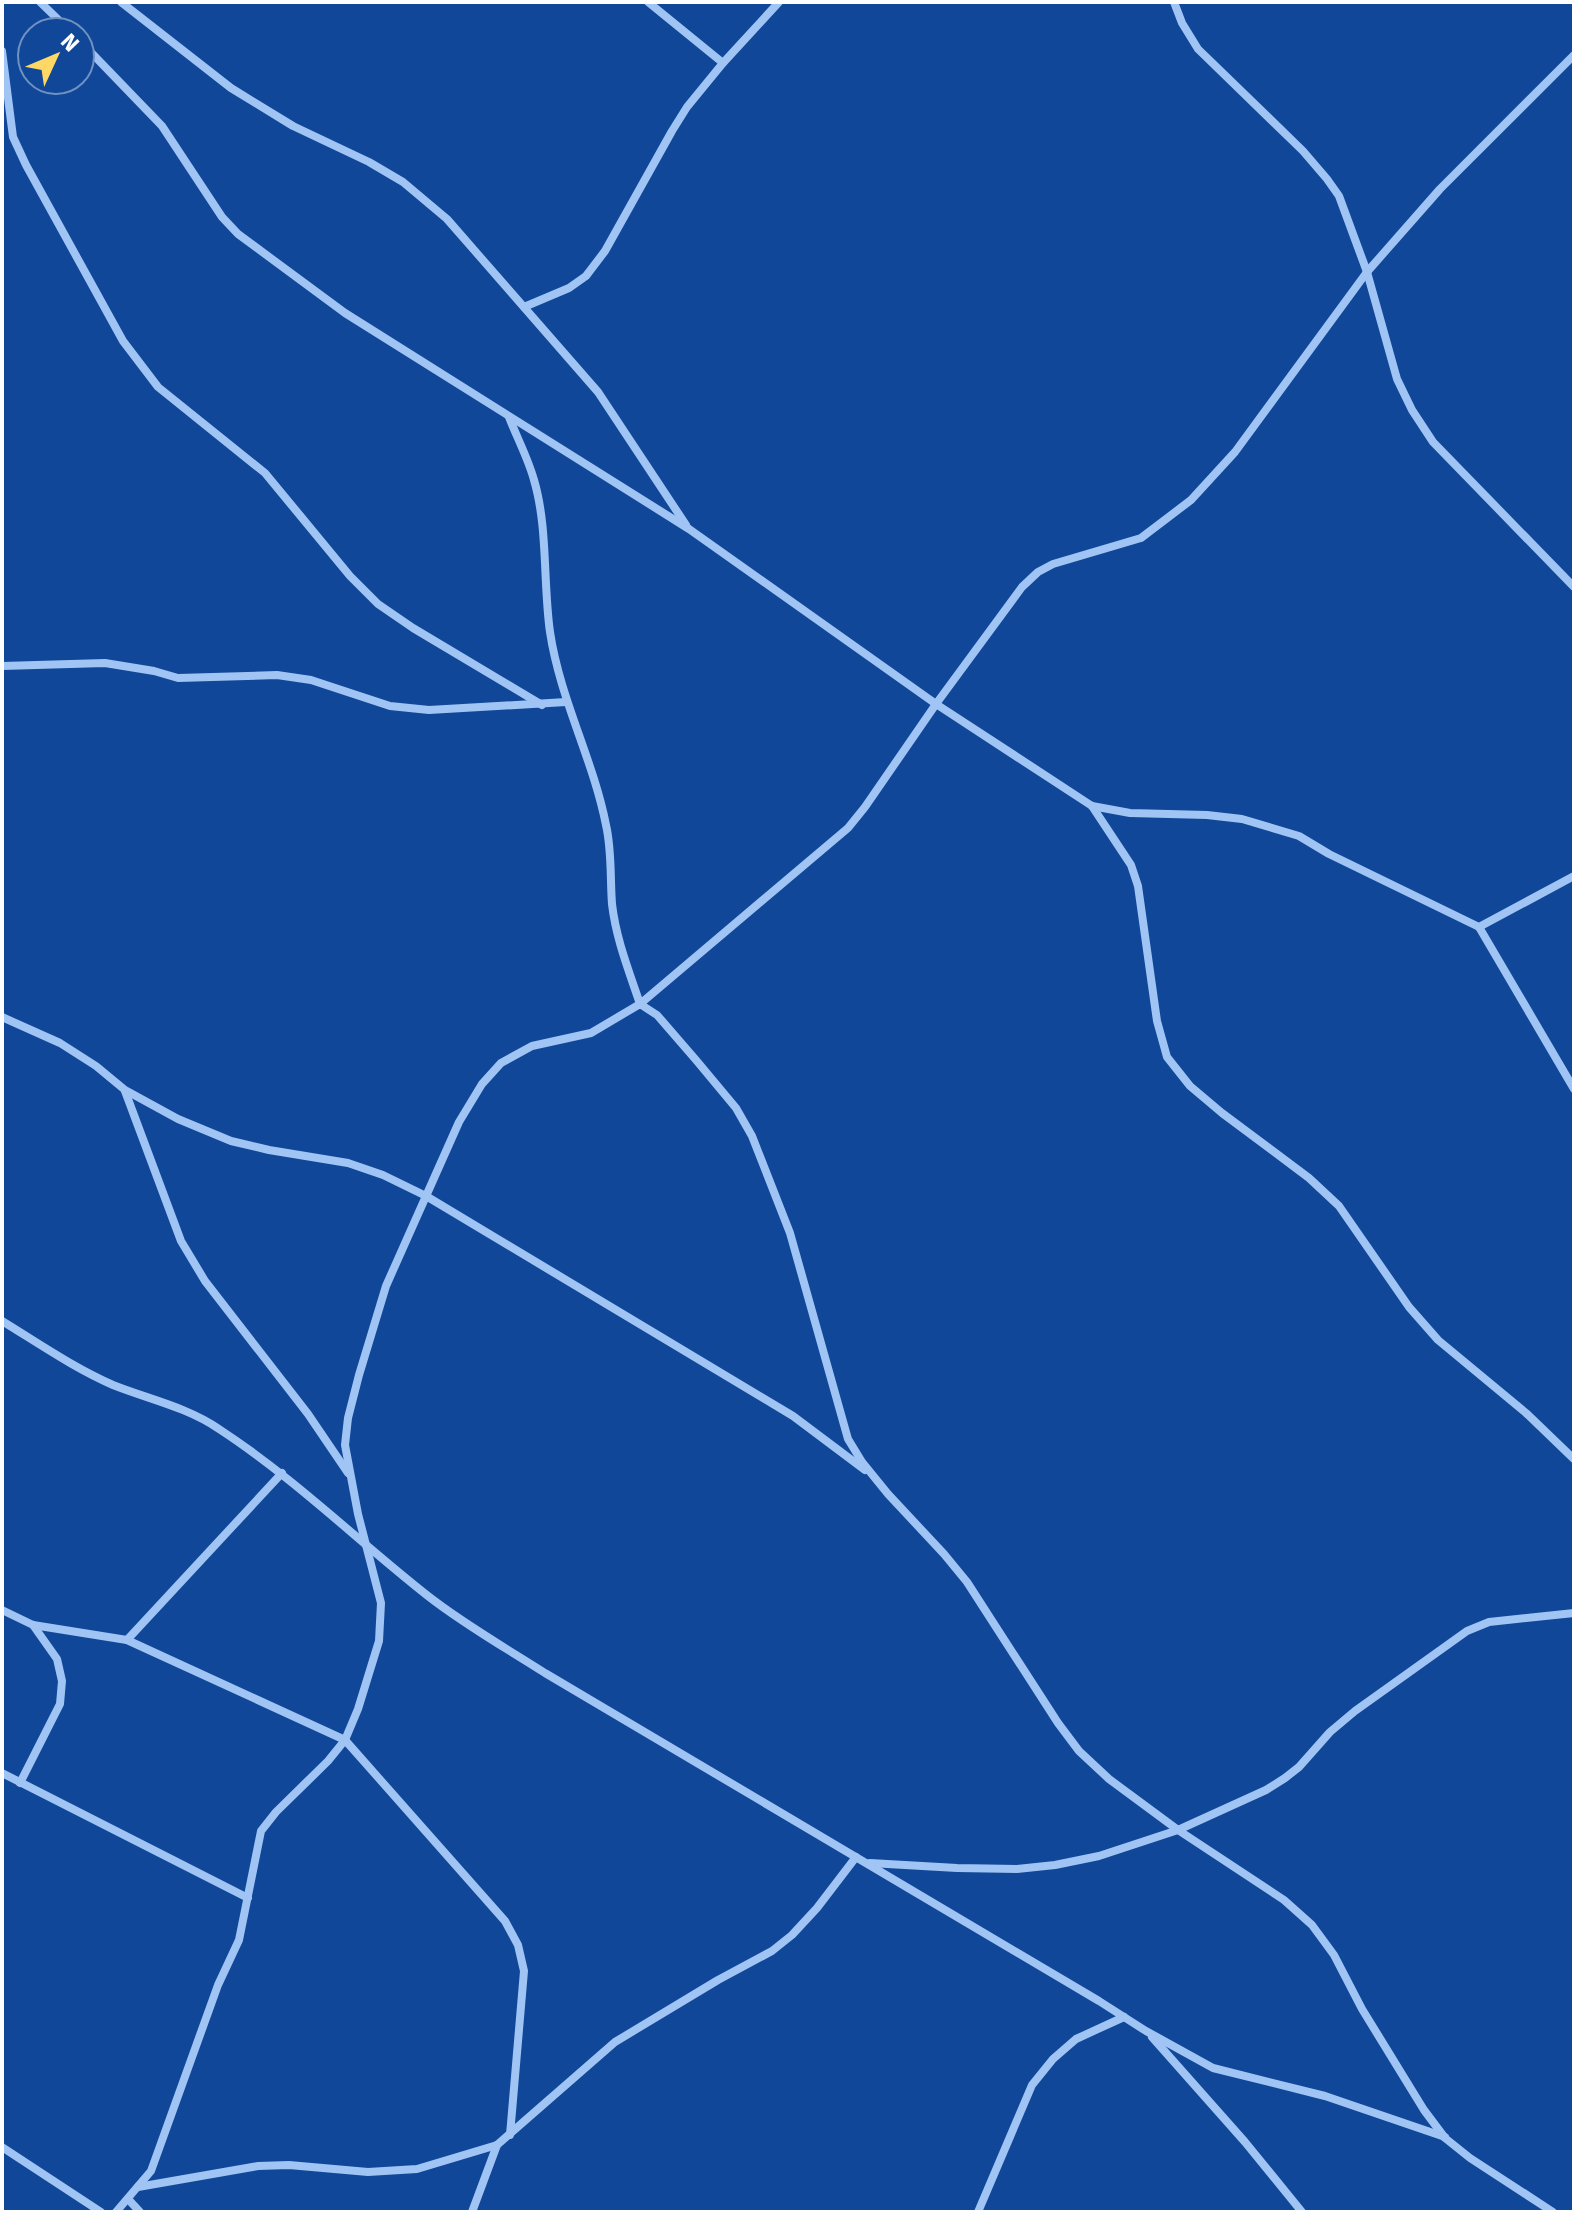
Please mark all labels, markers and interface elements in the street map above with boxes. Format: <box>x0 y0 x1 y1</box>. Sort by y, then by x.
north arrow <box>16 16 96 96</box>
text: N <box>55 28 85 57</box>

